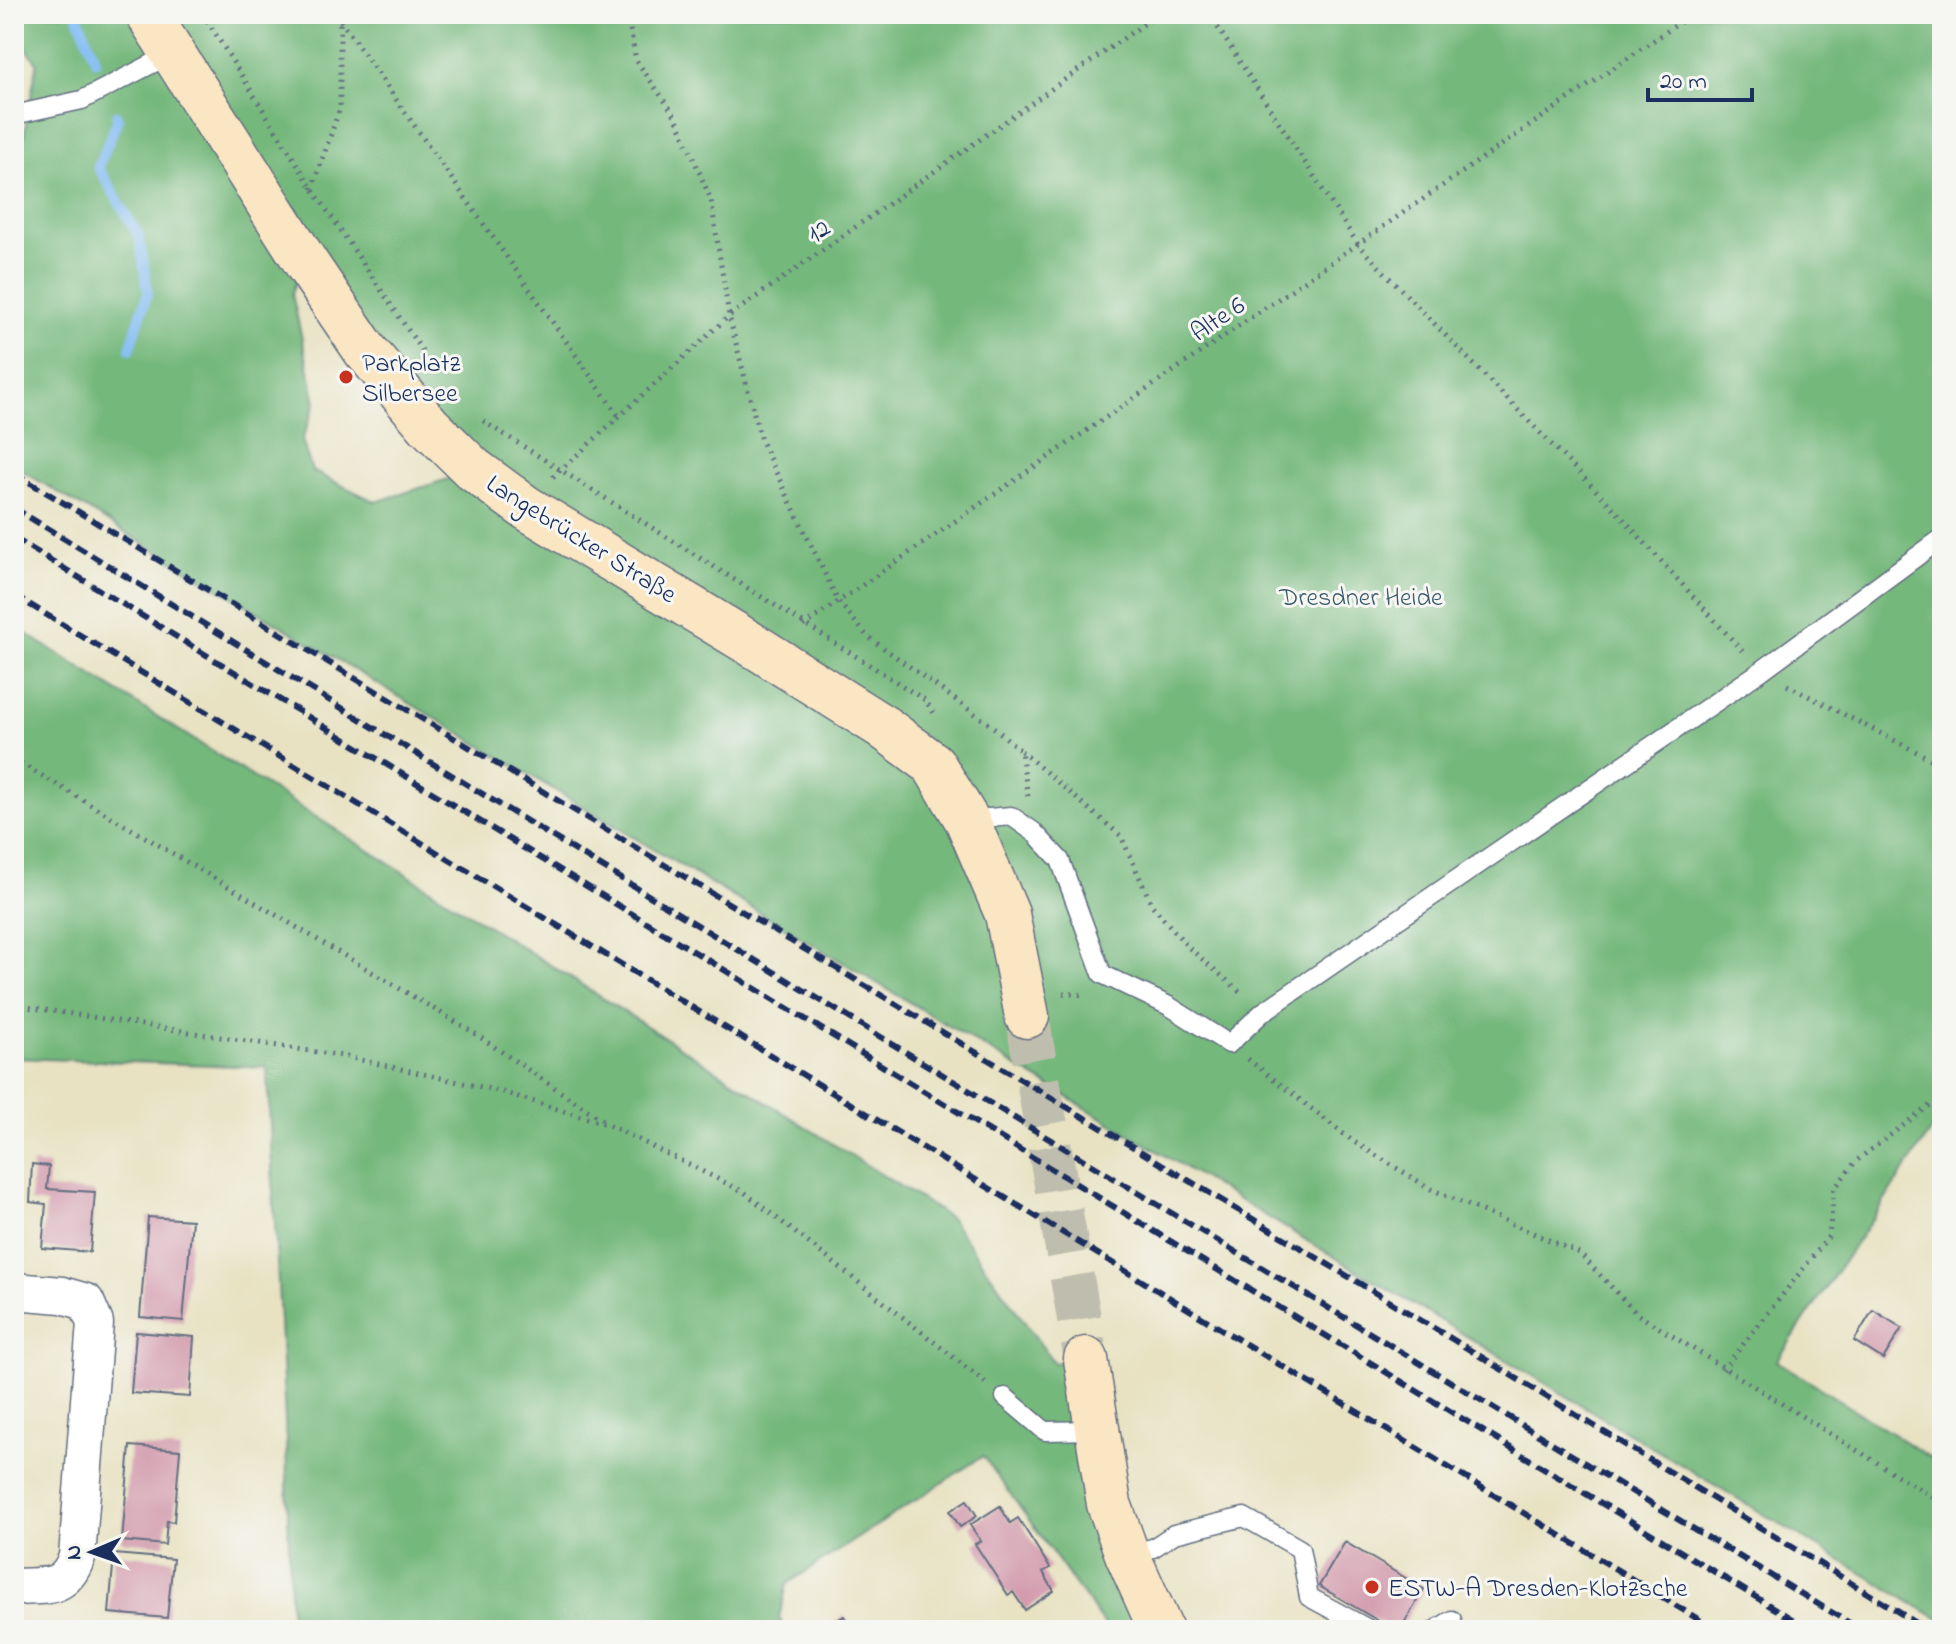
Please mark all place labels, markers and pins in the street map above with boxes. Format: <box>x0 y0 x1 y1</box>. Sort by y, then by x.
place label: Parkplatz Silbersee <box>362 346 460 414</box>
marker: Parkplatz Silbersee <box>337 368 355 386</box>
place label: ESTW-A Dresden-Klotzsche <box>1388 1571 1688 1609</box>
marker: ESTW-A Dresden-Klotzsche <box>1363 1578 1381 1596</box>

